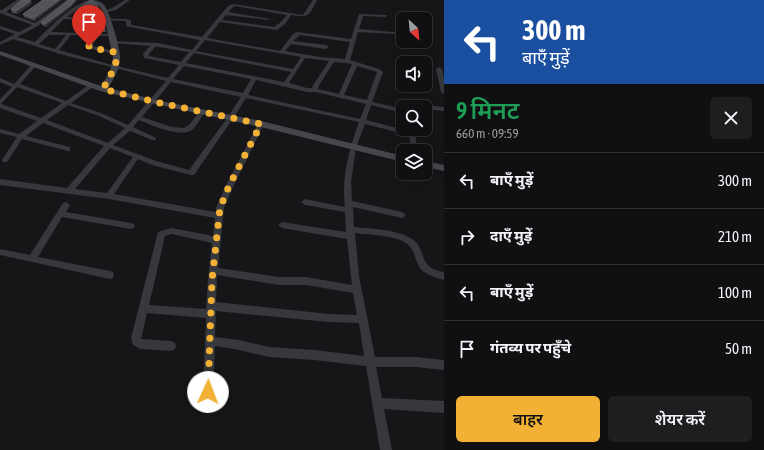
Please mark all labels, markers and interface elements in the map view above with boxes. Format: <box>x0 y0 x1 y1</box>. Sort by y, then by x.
pin <box>72 5 106 46</box>
icon: arrive <box>78 11 100 33</box>
north arrow <box>396 12 432 48</box>
map controls <box>396 12 432 180</box>
text: 300 m <box>522 14 585 46</box>
icon: left <box>456 16 508 68</box>
text: बाएँ मुड़ें <box>522 47 570 68</box>
button: sound <box>396 56 432 92</box>
text: 9 मिनट <box>456 97 519 124</box>
button: close <box>710 97 752 139</box>
button: search <box>396 100 432 136</box>
text: 660 m · 09:59 <box>456 126 519 141</box>
button: layers <box>396 144 432 180</box>
icon: left <box>456 170 478 192</box>
text: बाएँ मुड़ें <box>490 171 533 188</box>
text: 300 m <box>718 172 752 189</box>
icon: right <box>456 226 478 248</box>
text: दाएँ मुड़ें <box>490 227 532 244</box>
text: 210 m <box>718 228 752 245</box>
icon: left <box>456 282 478 304</box>
text: बाएँ मुड़ें <box>490 283 533 300</box>
text: 100 m <box>718 284 752 301</box>
icon: arrive <box>456 338 478 360</box>
text: गंतव्य पर पहुँचे <box>490 339 571 356</box>
text: 50 m <box>725 340 752 357</box>
position arrow <box>187 371 229 413</box>
button: बाहर <box>456 396 600 442</box>
button: शेयर करें <box>608 396 752 442</box>

